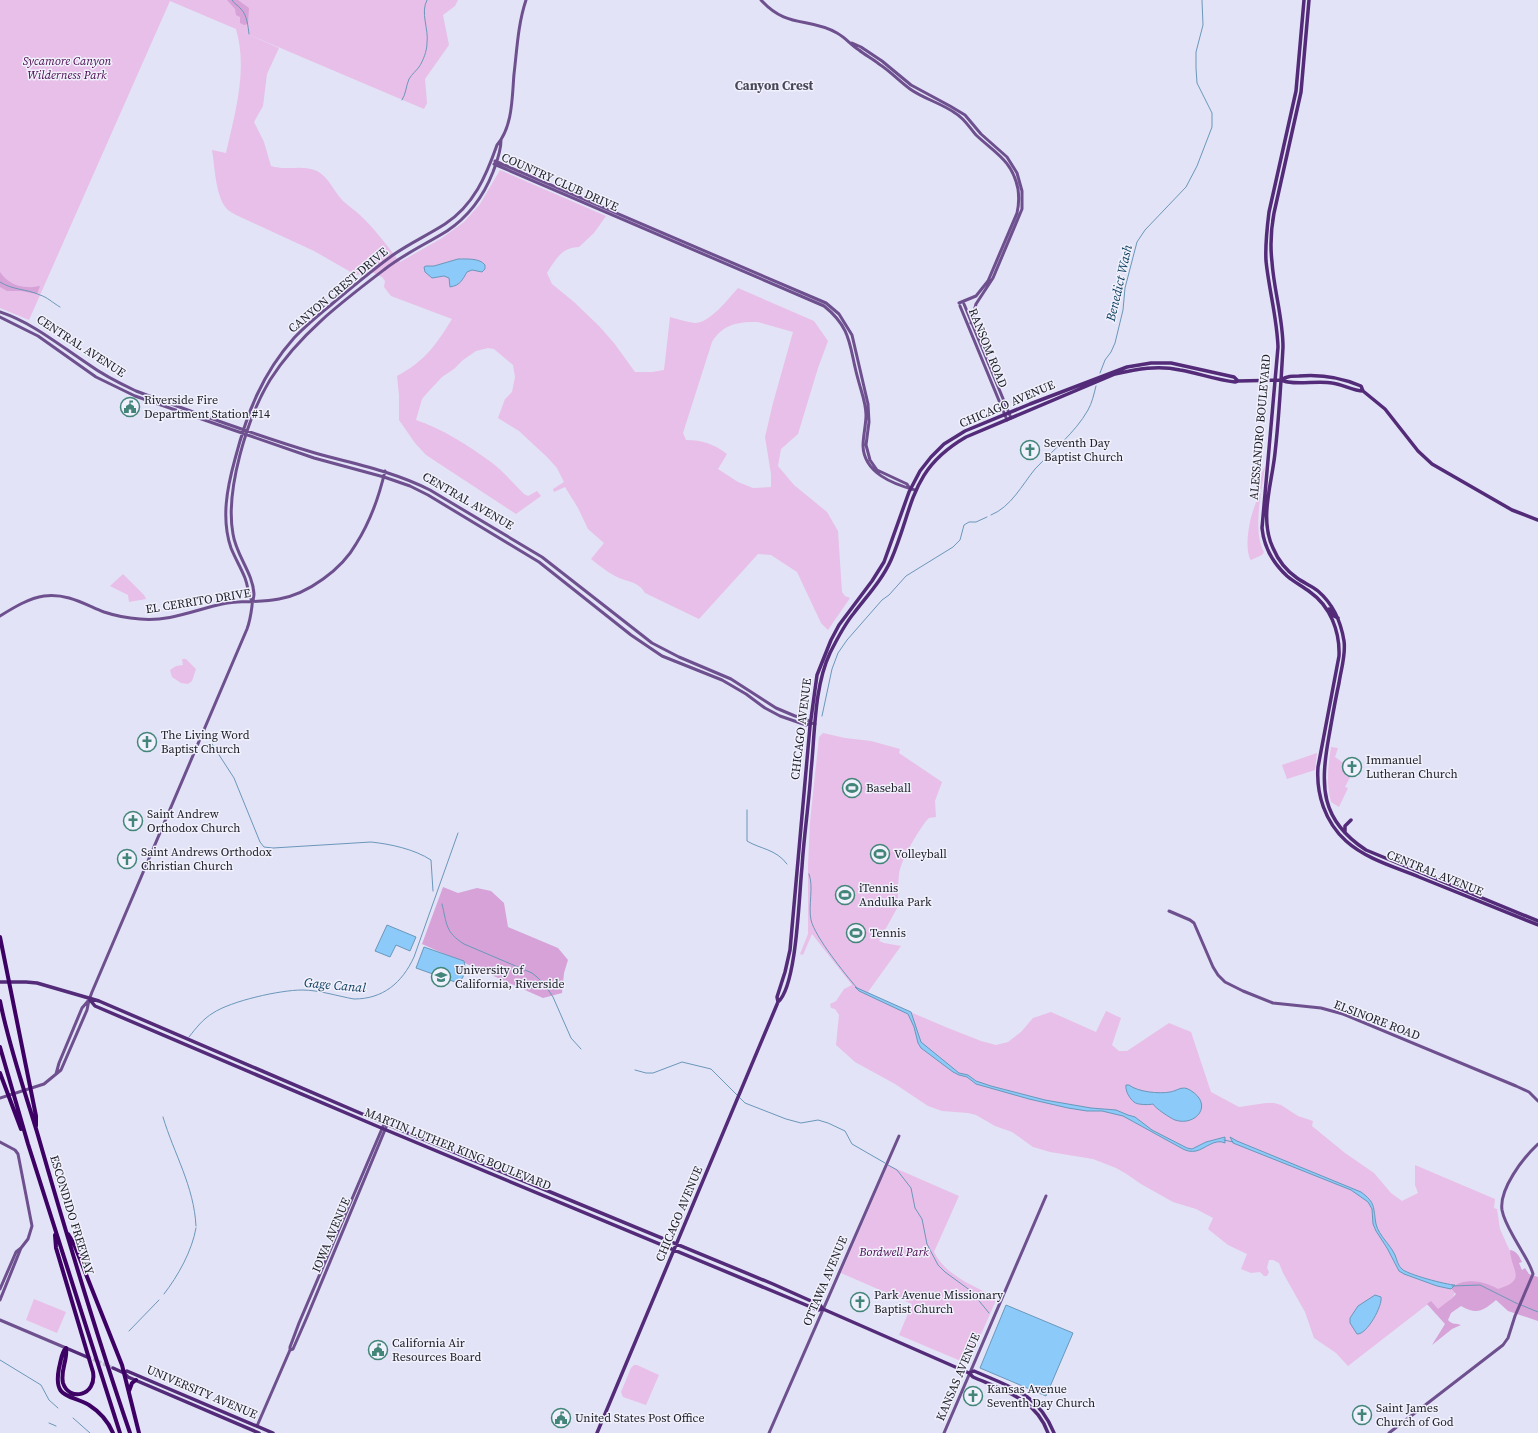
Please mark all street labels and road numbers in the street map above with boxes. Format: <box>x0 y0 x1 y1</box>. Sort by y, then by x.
street label: COUNTRY CLUB DRIVE <box>499 149 621 215</box>
street label: CANYON CREST DRIVE <box>285 244 391 336</box>
street label: RANSOM ROAD <box>965 306 1011 390</box>
street label: CENTRAL AVENUE <box>33 311 129 381</box>
street label: ALESSANDRO BOULEVARD <box>1246 353 1274 501</box>
street label: CHICAGO AVENUE <box>957 377 1057 431</box>
street label: CENTRAL AVENUE <box>419 468 517 534</box>
street label: EL CERRITO DRIVE <box>144 585 252 617</box>
street label: CHICAGO AVENUE <box>787 677 815 781</box>
street label: CENTRAL AVENUE <box>1384 846 1486 900</box>
street label: ELSINORE ROAD <box>1332 996 1422 1044</box>
street label: MARTIN LUTHER KING BOULEVARD <box>362 1104 554 1194</box>
street label: ESCONDIDO FREEWAY <box>46 1153 98 1277</box>
street label: CHICAGO AVENUE <box>652 1164 706 1264</box>
street label: IOWA AVENUE <box>308 1195 354 1275</box>
street label: OTTAWA AVENUE <box>799 1234 851 1328</box>
street label: KANSAS AVENUE <box>932 1331 984 1423</box>
street label: UNIVERSITY AVENUE <box>144 1361 260 1423</box>

